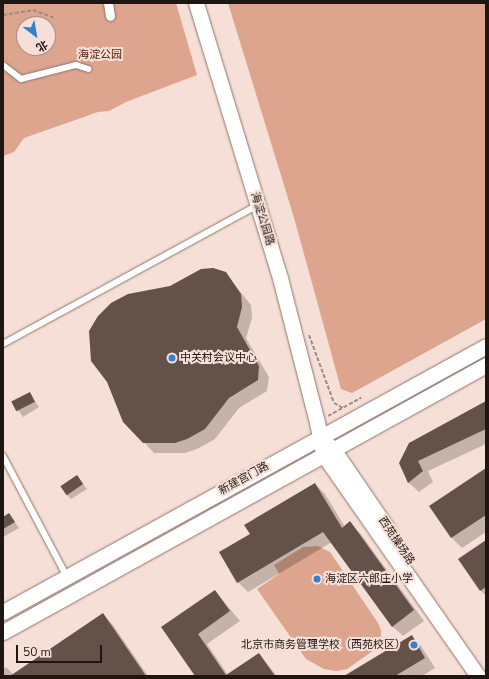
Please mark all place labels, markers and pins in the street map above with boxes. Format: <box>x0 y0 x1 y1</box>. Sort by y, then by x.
place label: 中关村会议中心 <box>180 351 257 365</box>
marker: 中关村会议中心 <box>167 353 177 363</box>
place label: 海淀区六郎庄小学 <box>325 572 413 586</box>
marker: 海淀区六郎庄小学 <box>312 574 322 584</box>
place label: 北京市商务管理学校（西苑校区） <box>241 638 406 652</box>
marker: 北京市商务管理学校（西苑校区） <box>409 640 419 650</box>

